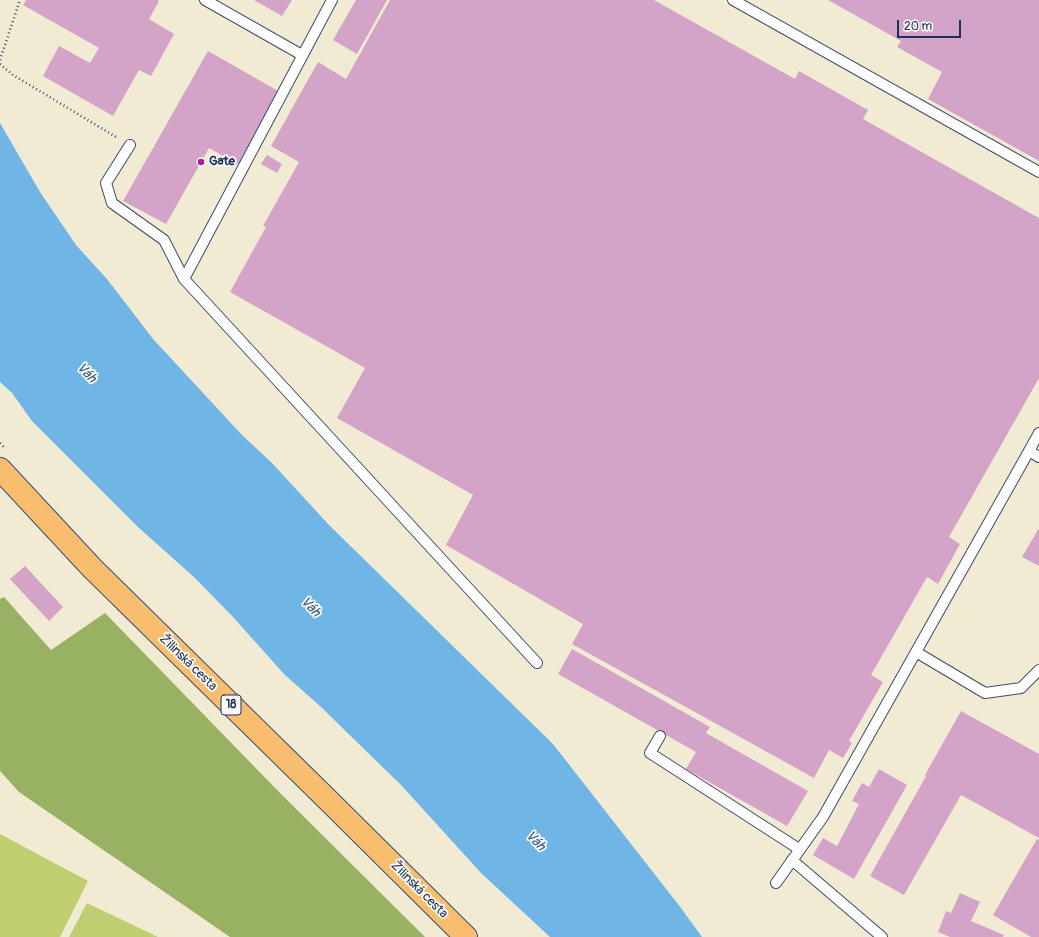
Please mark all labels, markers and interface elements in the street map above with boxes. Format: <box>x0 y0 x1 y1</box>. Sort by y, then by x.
scale bar <box>899 12 963 38</box>
text: 20 m <box>904 19 932 34</box>
place label: Gate <box>209 154 235 170</box>
marker: Gate <box>196 157 206 167</box>
water label: Váh <box>72 359 100 387</box>
water label: Váh <box>296 593 324 621</box>
street label: Žilinská cesta <box>156 632 220 694</box>
road number: 18 <box>221 695 241 715</box>
water label: Váh <box>521 827 549 855</box>
street label: Žilinská cesta <box>387 858 451 922</box>

